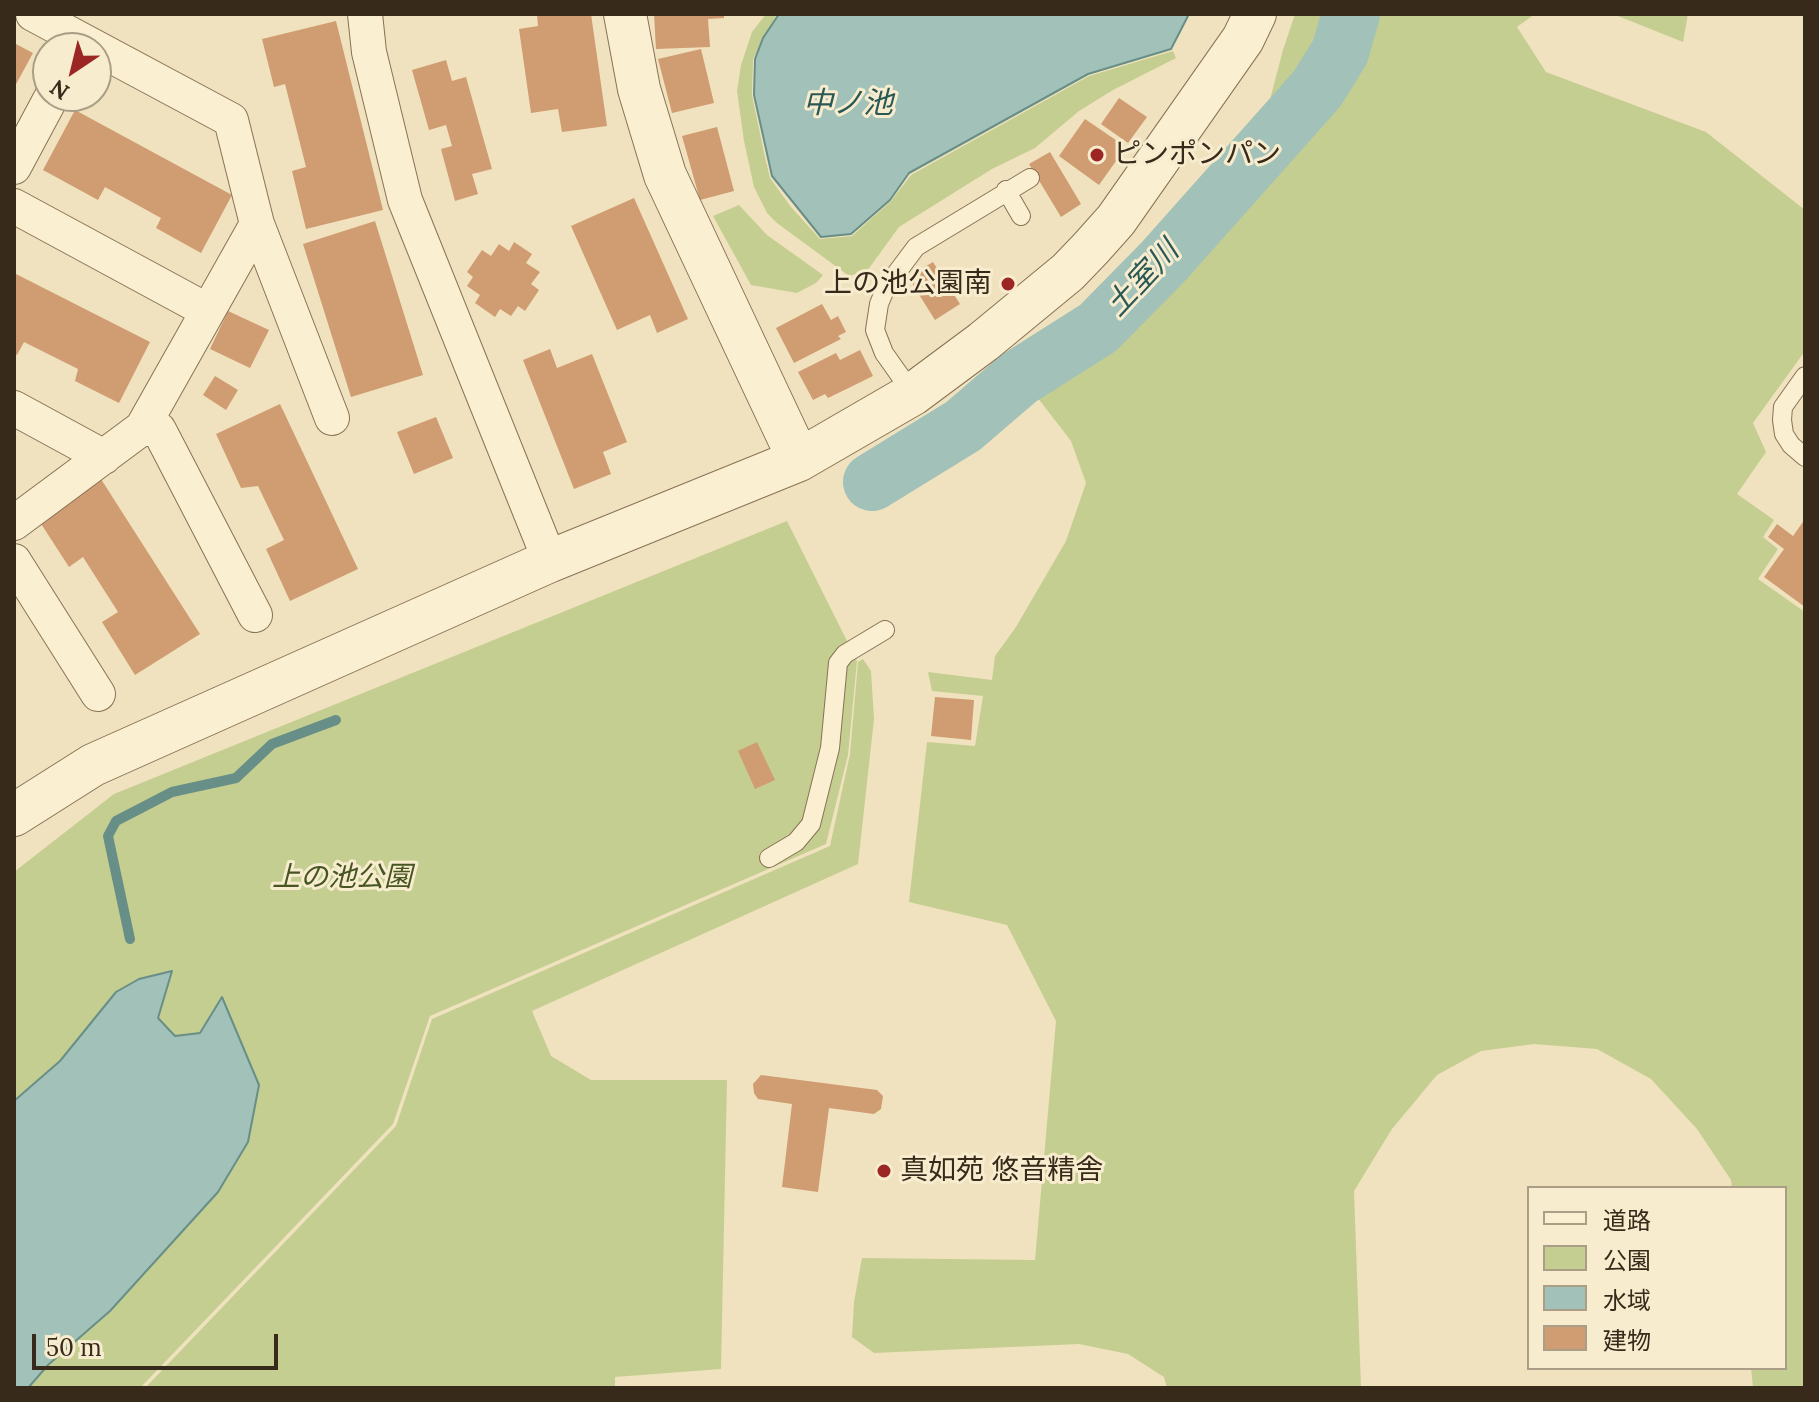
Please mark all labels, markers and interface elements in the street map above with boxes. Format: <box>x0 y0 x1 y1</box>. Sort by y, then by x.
north arrow <box>32 32 112 112</box>
text: N <box>44 74 74 106</box>
water label: 中ノ池 <box>803 86 893 122</box>
place label: ピンポンパン <box>1113 138 1281 172</box>
marker: ピンポンパン <box>1088 146 1106 164</box>
water label: 土室川 <box>1099 234 1187 324</box>
place label: 上の池公園南 <box>824 267 992 301</box>
marker: 上の池公園南 <box>999 275 1017 293</box>
park label: 上の池公園 <box>272 861 412 895</box>
place label: 真如苑 悠音精舎 <box>900 1154 1103 1188</box>
marker: 真如苑 悠音精舎 <box>875 1162 893 1180</box>
legend <box>1527 1186 1787 1370</box>
text: 道路 <box>1603 1205 1651 1236</box>
text: 公園 <box>1603 1245 1651 1276</box>
text: 水域 <box>1603 1285 1651 1316</box>
scale bar <box>36 1318 282 1368</box>
text: 建物 <box>1603 1325 1651 1356</box>
text: 50 m <box>46 1332 102 1363</box>

